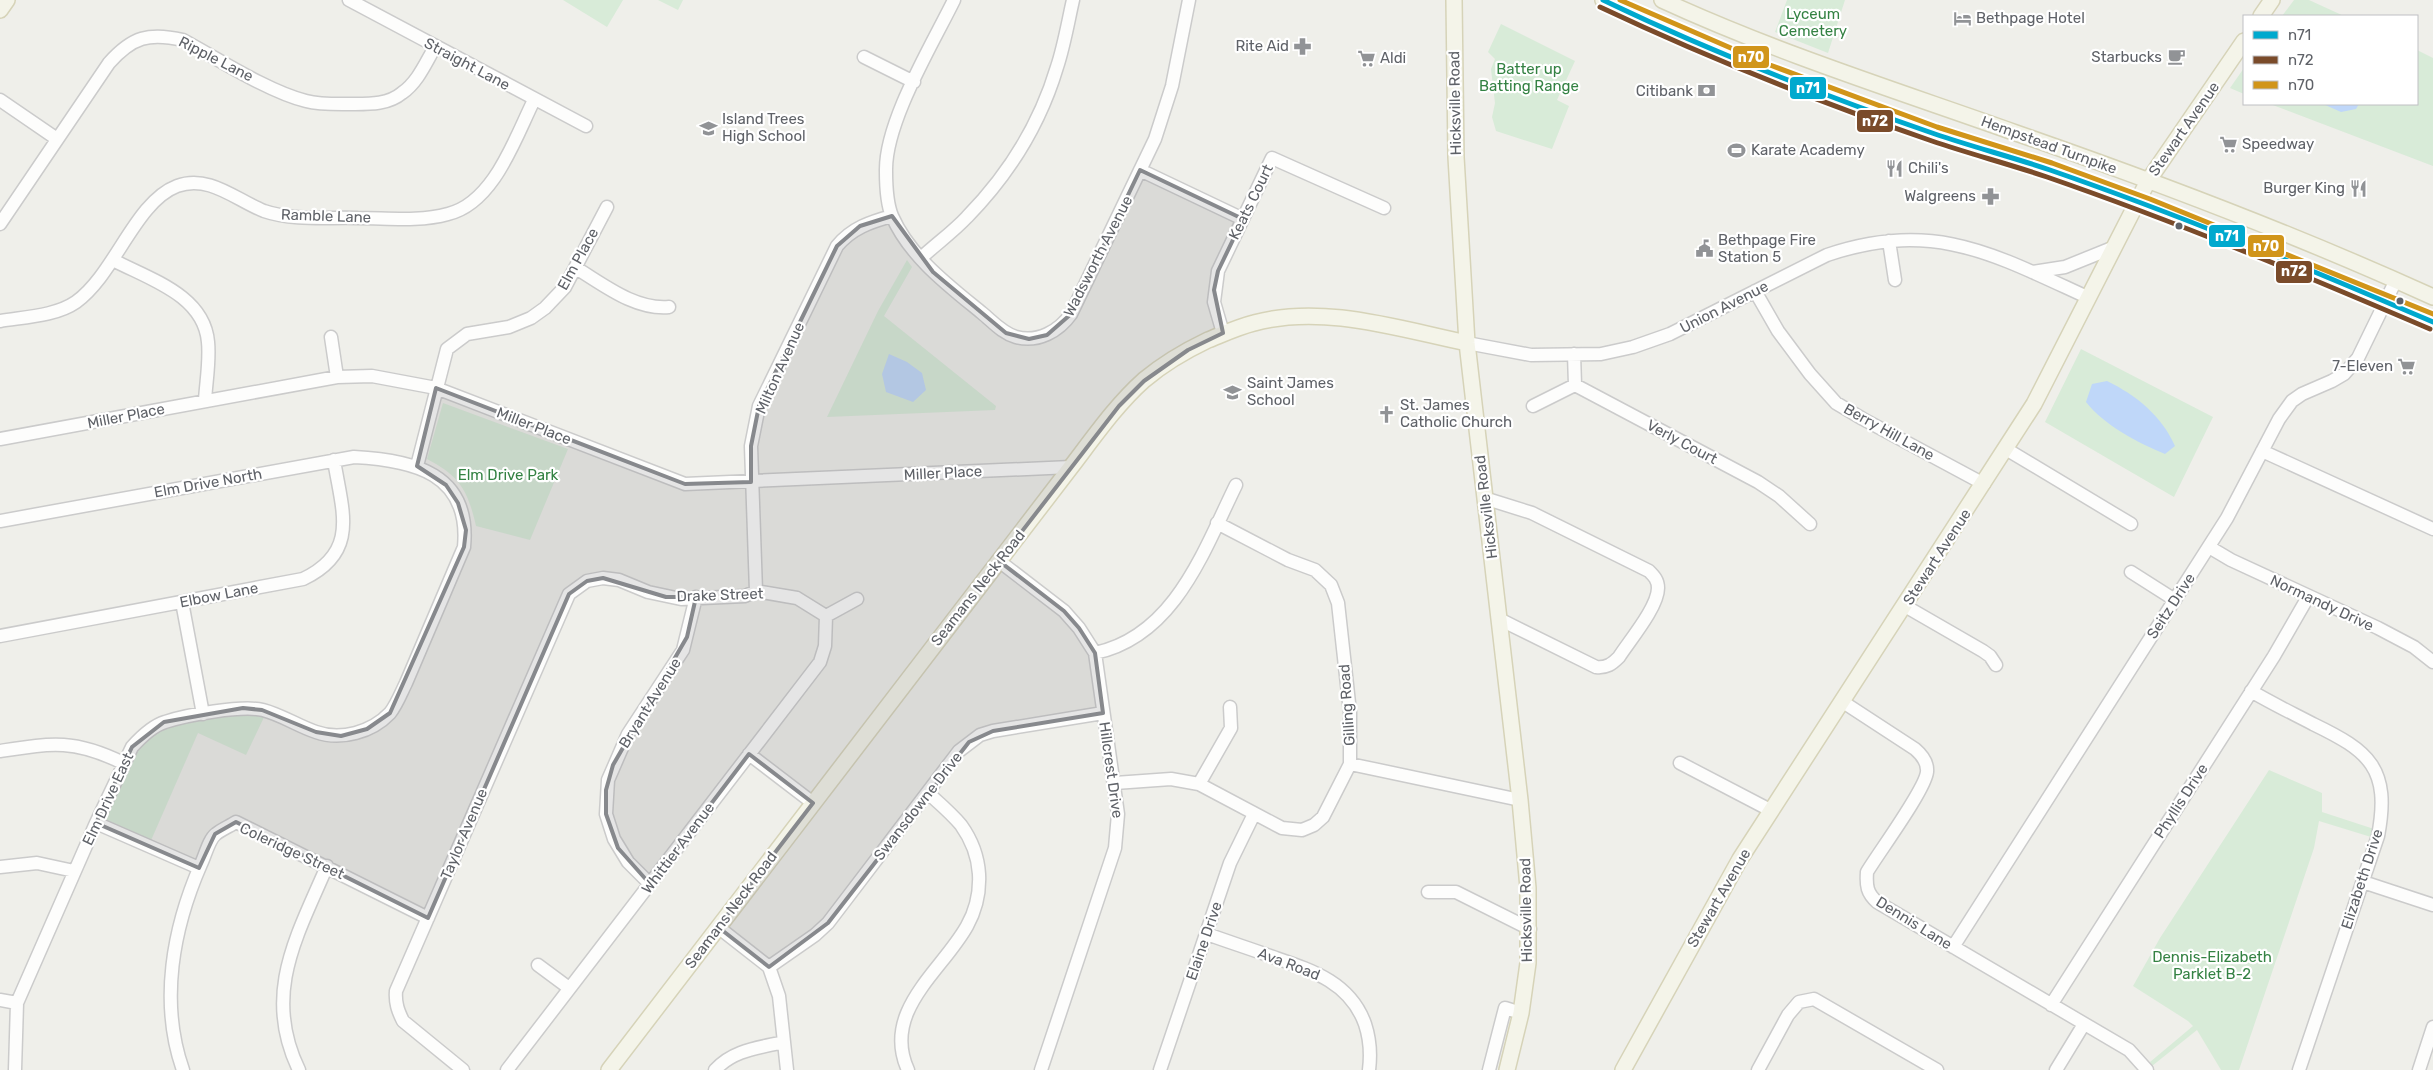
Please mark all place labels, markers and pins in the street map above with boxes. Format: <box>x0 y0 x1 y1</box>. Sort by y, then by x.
hotel icon: Bethpage Hotel <box>1952 8 1972 28</box>
place label: Bethpage Hotel <box>1976 9 2085 27</box>
pharmacy icon: Rite Aid <box>1293 36 1313 56</box>
place label: Rite Aid <box>1235 37 1289 55</box>
cafe icon: Starbucks <box>2166 47 2186 67</box>
supermarket icon: Aldi <box>1356 48 1376 68</box>
place label: Starbucks <box>2091 48 2162 66</box>
place label: Aldi <box>1380 49 1406 67</box>
bank icon: Citibank <box>1697 81 1717 101</box>
place label: Citibank <box>1636 82 1693 100</box>
place label: Island Trees High School <box>722 110 806 145</box>
school or university icon: Island Trees High School <box>698 118 718 138</box>
supermarket icon: Speedway <box>2218 134 2238 154</box>
place label: Speedway <box>2242 135 2314 153</box>
sports icon: Karate Academy <box>1727 140 1747 160</box>
place label: Karate Academy <box>1751 141 1865 159</box>
restaurant icon: Chili's <box>1884 158 1904 178</box>
place label: Chili's <box>1908 159 1949 177</box>
restaurant icon: Burger King <box>2349 178 2369 198</box>
place label: Burger King <box>2263 179 2345 197</box>
pharmacy icon: Walgreens <box>1980 186 2000 206</box>
place label: Walgreens <box>1904 187 1976 205</box>
unlabelled marker <box>2174 221 2184 231</box>
place label: Bethpage Fire Station 5 <box>1718 231 1816 266</box>
public building icon: Bethpage Fire Station 5 <box>1694 239 1714 259</box>
unlabelled marker <box>2395 296 2405 306</box>
supermarket icon: 7-Eleven <box>2397 356 2417 376</box>
place label: 7-Eleven <box>2332 357 2393 375</box>
place label: Saint James School <box>1247 374 1334 409</box>
school or university icon: Saint James School <box>1223 382 1243 402</box>
place label: St. James Catholic Church <box>1400 396 1512 431</box>
church icon: St. James Catholic Church <box>1376 404 1396 424</box>

